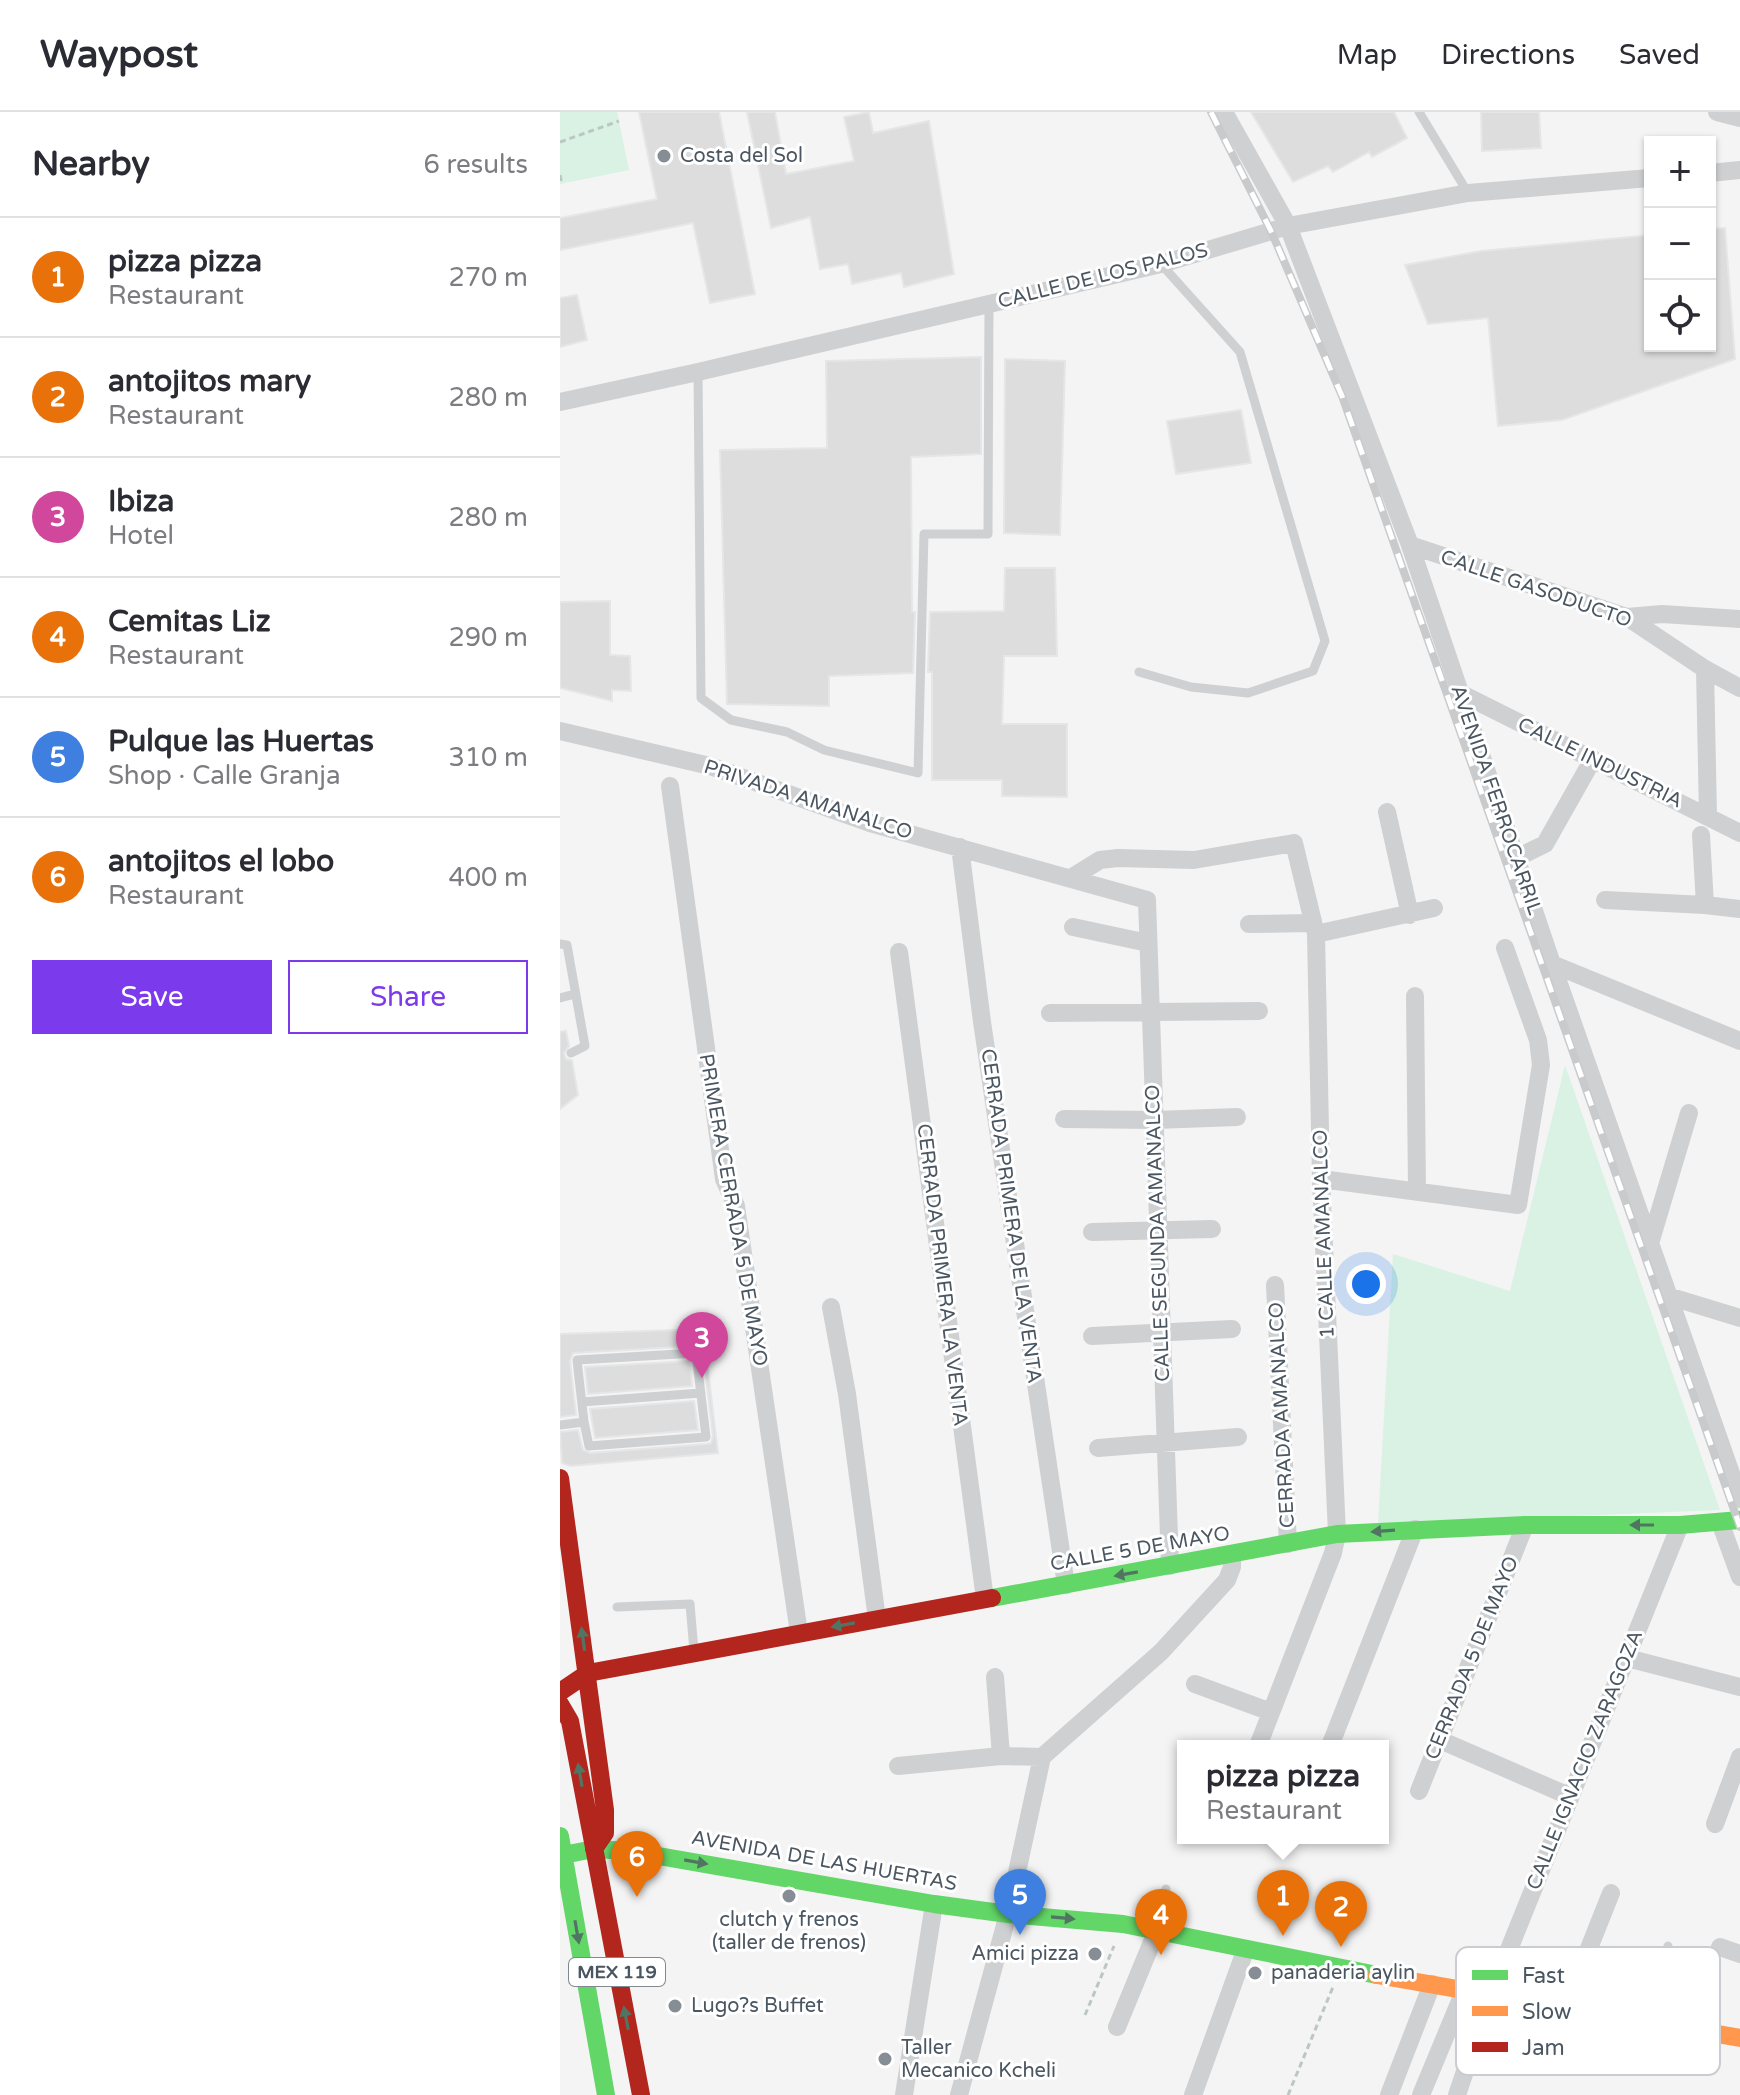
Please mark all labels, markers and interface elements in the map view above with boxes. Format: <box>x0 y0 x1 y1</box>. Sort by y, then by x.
text: Waypost <box>40 32 198 78</box>
text: Map <box>1337 38 1397 72</box>
text: Directions <box>1441 38 1575 72</box>
text: Saved <box>1619 38 1700 72</box>
map controls <box>1644 136 1716 352</box>
button: + <box>1644 136 1716 208</box>
text: Nearby <box>32 144 150 185</box>
place label: Costa del Sol <box>680 144 803 168</box>
marker: Costa del Sol <box>655 147 673 165</box>
text: 6 results <box>423 149 528 180</box>
button: − <box>1644 208 1716 280</box>
street label: CALLE DE LOS PALOS <box>995 238 1211 314</box>
text: pizza pizza <box>108 243 262 280</box>
text: 1 <box>50 262 66 293</box>
text: 270 m <box>448 262 528 293</box>
text: Restaurant <box>108 280 244 311</box>
button: locate <box>1644 280 1716 352</box>
text: antojitos mary <box>108 363 311 400</box>
text: 2 <box>50 382 66 413</box>
text: 280 m <box>448 382 528 413</box>
text: Restaurant <box>108 400 244 431</box>
text: Ibiza <box>108 483 174 520</box>
text: 3 <box>50 502 66 533</box>
text: 280 m <box>448 502 528 533</box>
text: Hotel <box>108 520 174 551</box>
street label: CALLE GASODUCTO <box>1437 545 1635 633</box>
text: Cemitas Liz <box>108 603 271 640</box>
text: 4 <box>50 622 66 653</box>
text: 290 m <box>448 622 528 653</box>
text: Restaurant <box>108 640 244 671</box>
street label: AVENIDA FERROCARRIL <box>1445 682 1547 918</box>
street label: CALLE INDUSTRIA <box>1514 713 1686 813</box>
text: Pulque las Huertas <box>108 723 374 760</box>
text: 5 <box>50 742 66 773</box>
text: 310 m <box>448 742 528 773</box>
street label: PRIVADA AMANALCO <box>701 755 915 845</box>
text: Shop · Calle Granja <box>108 760 341 791</box>
text: antojitos el lobo <box>108 843 334 880</box>
text: 6 <box>50 862 66 893</box>
text: 400 m <box>448 862 528 893</box>
text: Restaurant <box>108 880 244 911</box>
button: Save <box>32 960 272 1034</box>
button: Share <box>288 960 528 1034</box>
street label: CERRADA PRIMERA DE LA VENTA <box>976 1047 1046 1385</box>
street label: PRIMERA CERRADA 5 DE MAYO <box>694 1052 772 1368</box>
street label: CALLE SEGUNDA AMANALCO <box>1141 1084 1175 1382</box>
street label: CERRADA PRIMERA LA VENTA <box>912 1122 972 1428</box>
street label: 1 CALLE AMANALCO <box>1308 1129 1340 1339</box>
your location <box>1346 1264 1386 1304</box>
street label: CERRADA AMANALCO <box>1264 1301 1300 1529</box>
pin: 3 <box>676 1312 728 1378</box>
one-way arrow <box>1629 1519 1654 1531</box>
street label: CALLE 5 DE MAYO <box>1048 1521 1232 1577</box>
one-way arrow <box>1370 1525 1395 1538</box>
street label: CERRADA 5 DE MAYO <box>1420 1553 1524 1763</box>
one-way arrow <box>1114 1568 1139 1580</box>
one-way arrow <box>830 1620 855 1632</box>
one-way arrow <box>576 1626 589 1651</box>
street label: CALLE IGNACIO ZARAGOZA <box>1522 1627 1648 1893</box>
popup <box>1177 1740 1389 1844</box>
text: pizza pizza <box>1206 1758 1360 1795</box>
one-way arrow <box>574 1763 586 1788</box>
text: Restaurant <box>1206 1795 1342 1826</box>
street label: AVENIDA DE LAS HUERTAS <box>689 1826 959 1896</box>
pin: 6 <box>611 1831 663 1897</box>
one-way arrow <box>684 1856 709 1868</box>
pin: 5 <box>994 1869 1046 1935</box>
pin: 1 <box>1257 1870 1309 1936</box>
pin: 2 <box>1315 1881 1367 1947</box>
marker: clutch y frenos (taller de frenos) <box>780 1887 798 1905</box>
pin: 4 <box>1135 1889 1187 1955</box>
place label: clutch y frenos (taller de frenos) <box>712 1908 866 1955</box>
one-way arrow <box>1051 1912 1076 1925</box>
one-way arrow <box>572 1920 584 1945</box>
place label: Amici pizza <box>971 1942 1079 1966</box>
marker: Amici pizza <box>1086 1945 1104 1963</box>
legend <box>1456 1947 1720 2075</box>
road number: MEX 119 <box>569 1958 665 1986</box>
place label: panaderia aylin <box>1271 1961 1415 1985</box>
text: Fast <box>1522 1963 1565 1989</box>
marker: panaderia aylin <box>1246 1964 1264 1982</box>
place label: Lugo?s Buffet <box>691 1994 824 2018</box>
marker: Lugo?s Buffet <box>666 1997 684 2015</box>
text: Slow <box>1522 1999 1572 2025</box>
one-way arrow <box>620 2006 632 2031</box>
text: Jam <box>1522 2035 1565 2061</box>
place label: Taller Mecanico Kcheli <box>901 2036 1056 2083</box>
marker: Taller Mecanico Kcheli <box>876 2050 894 2068</box>

